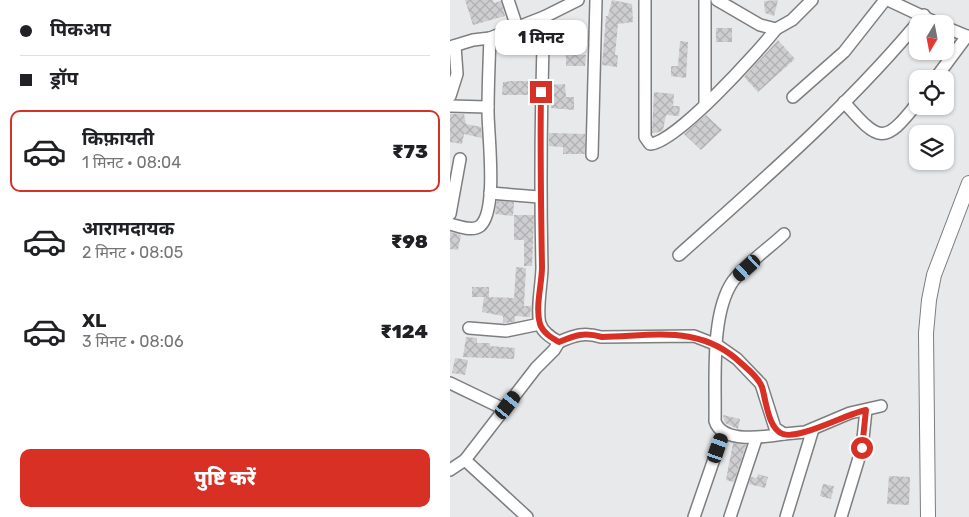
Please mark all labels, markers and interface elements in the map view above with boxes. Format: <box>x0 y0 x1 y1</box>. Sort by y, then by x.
north arrow <box>909 15 954 60</box>
map controls <box>909 15 954 170</box>
text: पिकअप <box>50 18 111 41</box>
callout: 1 मिनट <box>495 19 587 54</box>
text: 1 मिनट <box>518 28 564 47</box>
text: ड्रॉप <box>50 67 78 90</box>
button: locate <box>909 70 954 115</box>
route end <box>530 81 552 103</box>
button: layers <box>909 125 954 170</box>
text: किफ़ायती <box>82 127 154 150</box>
icon: car <box>22 129 67 174</box>
text: ₹73 <box>392 140 428 163</box>
text: 1 मिनट · 08:04 <box>82 153 181 172</box>
text: आरामदायक <box>82 217 174 240</box>
icon: car <box>22 219 67 264</box>
text: ₹98 <box>391 230 428 253</box>
text: 2 मिनट · 08:05 <box>82 243 183 262</box>
car <box>730 252 763 284</box>
icon: car <box>22 309 67 354</box>
text: XL <box>82 309 106 332</box>
text: ₹124 <box>380 320 428 343</box>
text: 3 मिनट · 08:06 <box>82 332 184 351</box>
car <box>492 389 523 421</box>
car <box>706 431 729 465</box>
route start <box>851 437 873 459</box>
button: पुष्टि करें <box>20 449 430 507</box>

